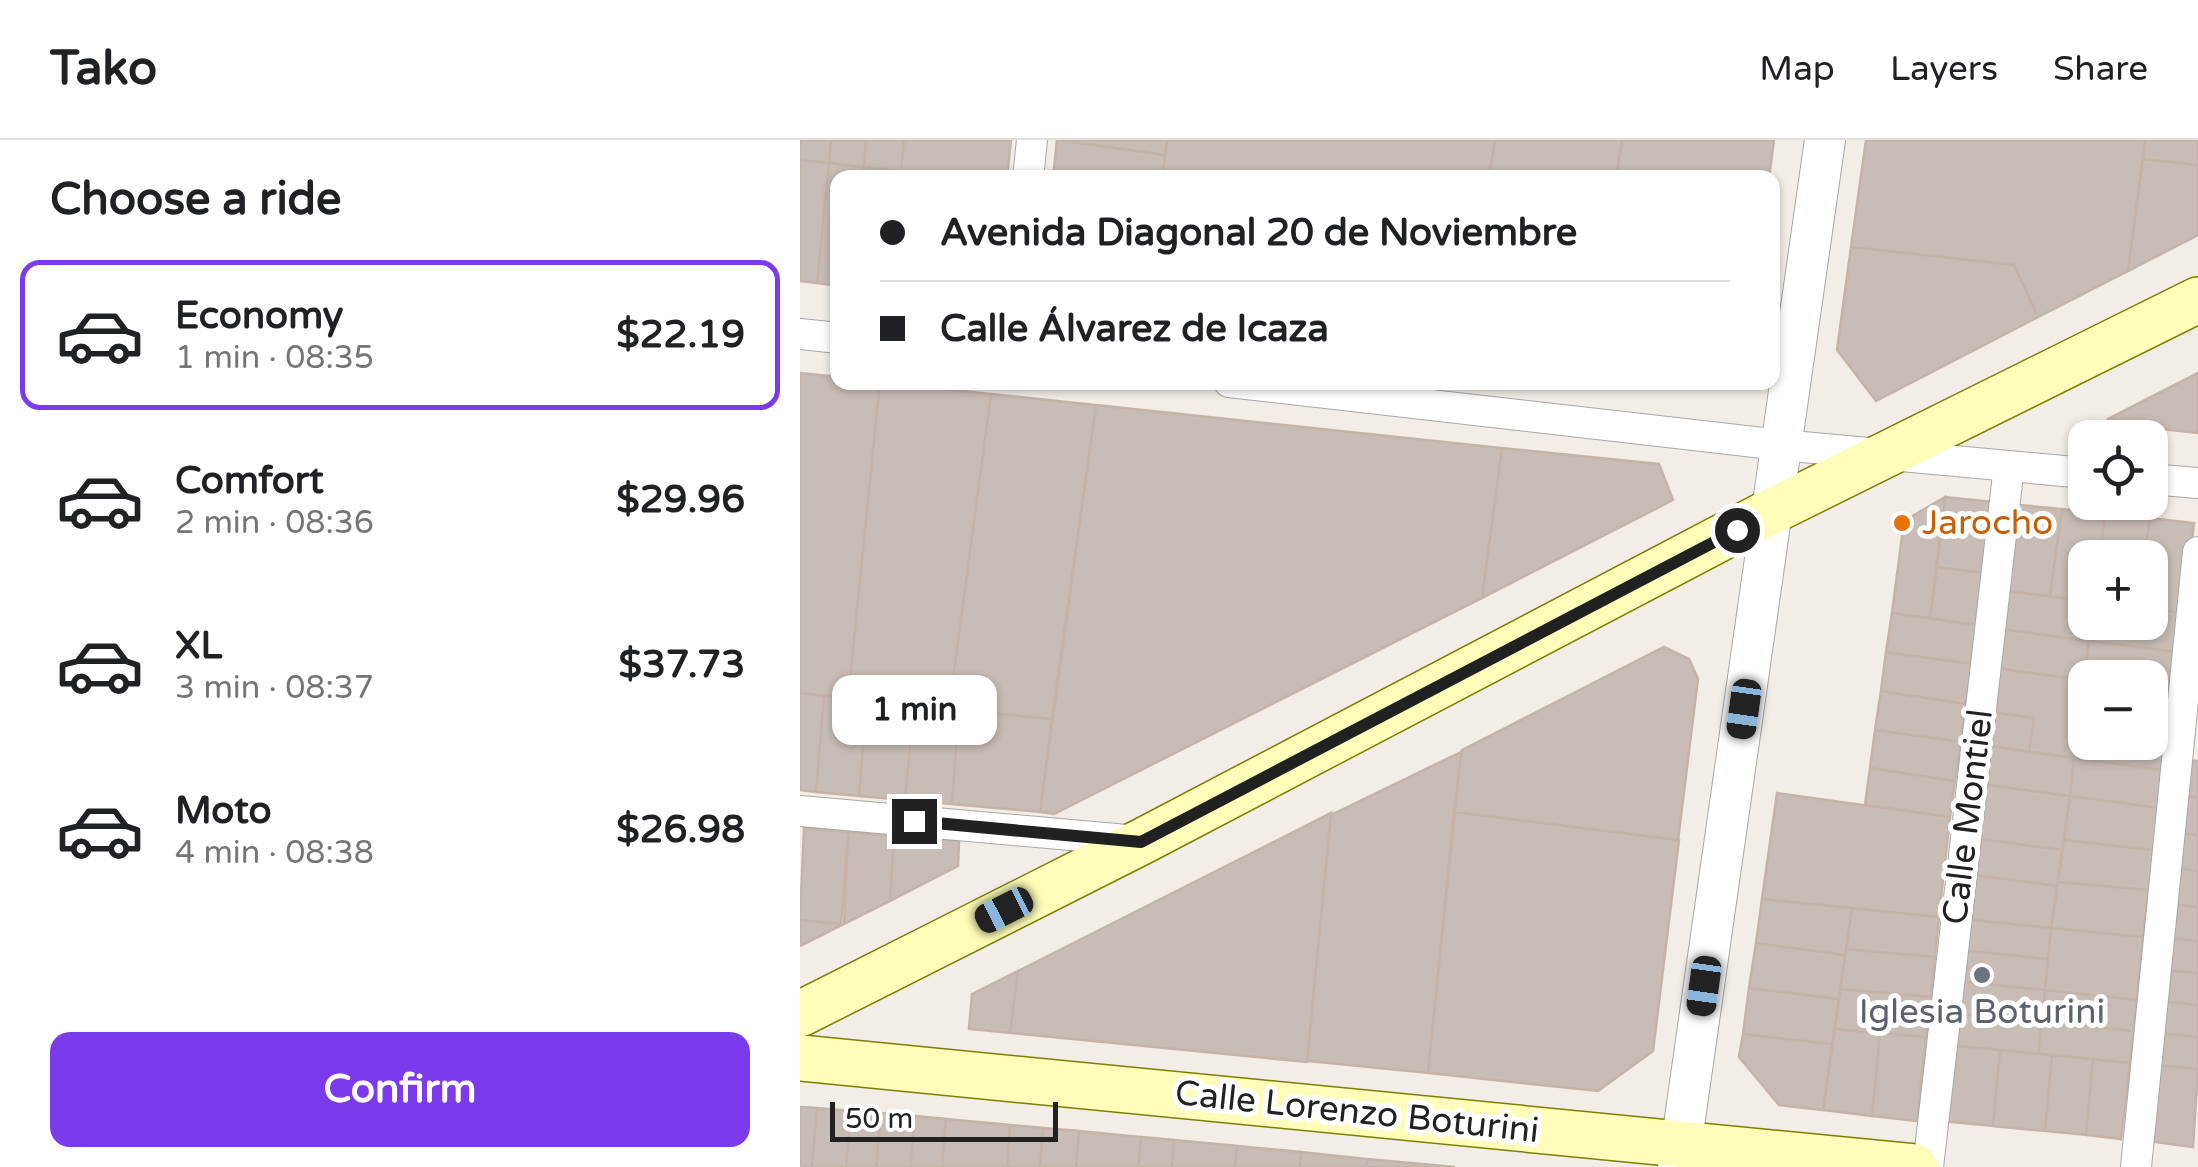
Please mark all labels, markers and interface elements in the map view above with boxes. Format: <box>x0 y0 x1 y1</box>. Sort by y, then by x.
text: Tako <box>50 40 157 98</box>
text: Map <box>1759 48 1835 90</box>
text: Layers <box>1890 48 1998 90</box>
text: Share <box>2053 48 2148 90</box>
text: Choose a ride <box>50 173 341 227</box>
text: Avenida Diagonal 20 de Noviembre <box>940 210 1577 256</box>
icon: car <box>55 290 145 380</box>
text: Economy <box>175 293 343 339</box>
text: Calle Álvarez de Icaza <box>940 306 1329 352</box>
text: $22.19 <box>616 312 745 358</box>
text: 1 min · 08:35 <box>175 339 374 377</box>
map controls <box>2068 420 2168 760</box>
button: locate <box>2068 420 2168 520</box>
icon: car <box>55 455 145 545</box>
text: Comfort <box>175 458 324 504</box>
text: $29.96 <box>616 477 745 523</box>
place label: Jarocho <box>1922 502 2053 544</box>
text: 2 min · 08:36 <box>175 504 374 542</box>
route start <box>1715 508 1760 553</box>
marker: Jarocho <box>1891 512 1913 534</box>
button: + <box>2068 540 2168 640</box>
icon: car <box>55 620 145 710</box>
text: XL <box>175 623 222 669</box>
text: $37.73 <box>619 642 745 688</box>
button: − <box>2068 660 2168 760</box>
text: 3 min · 08:37 <box>175 669 374 707</box>
callout: 1 min <box>832 676 996 746</box>
car <box>1725 677 1763 741</box>
text: 1 min <box>872 691 957 729</box>
street label: Calle Montiel <box>1934 707 2002 927</box>
icon: car <box>55 785 145 875</box>
text: Moto <box>175 788 271 834</box>
route end <box>892 799 937 844</box>
text: $26.98 <box>616 807 745 853</box>
text: 4 min · 08:38 <box>175 834 374 872</box>
car <box>970 883 1038 937</box>
car <box>1685 954 1723 1018</box>
marker: Iglesia Boturini <box>1971 964 1993 986</box>
place label: Iglesia Boturini <box>1859 991 2105 1033</box>
button: Confirm <box>50 1032 750 1147</box>
street label: Calle Lorenzo Boturini <box>1173 1072 1541 1152</box>
scale bar <box>830 1097 1058 1142</box>
text: 50 m <box>845 1102 913 1136</box>

